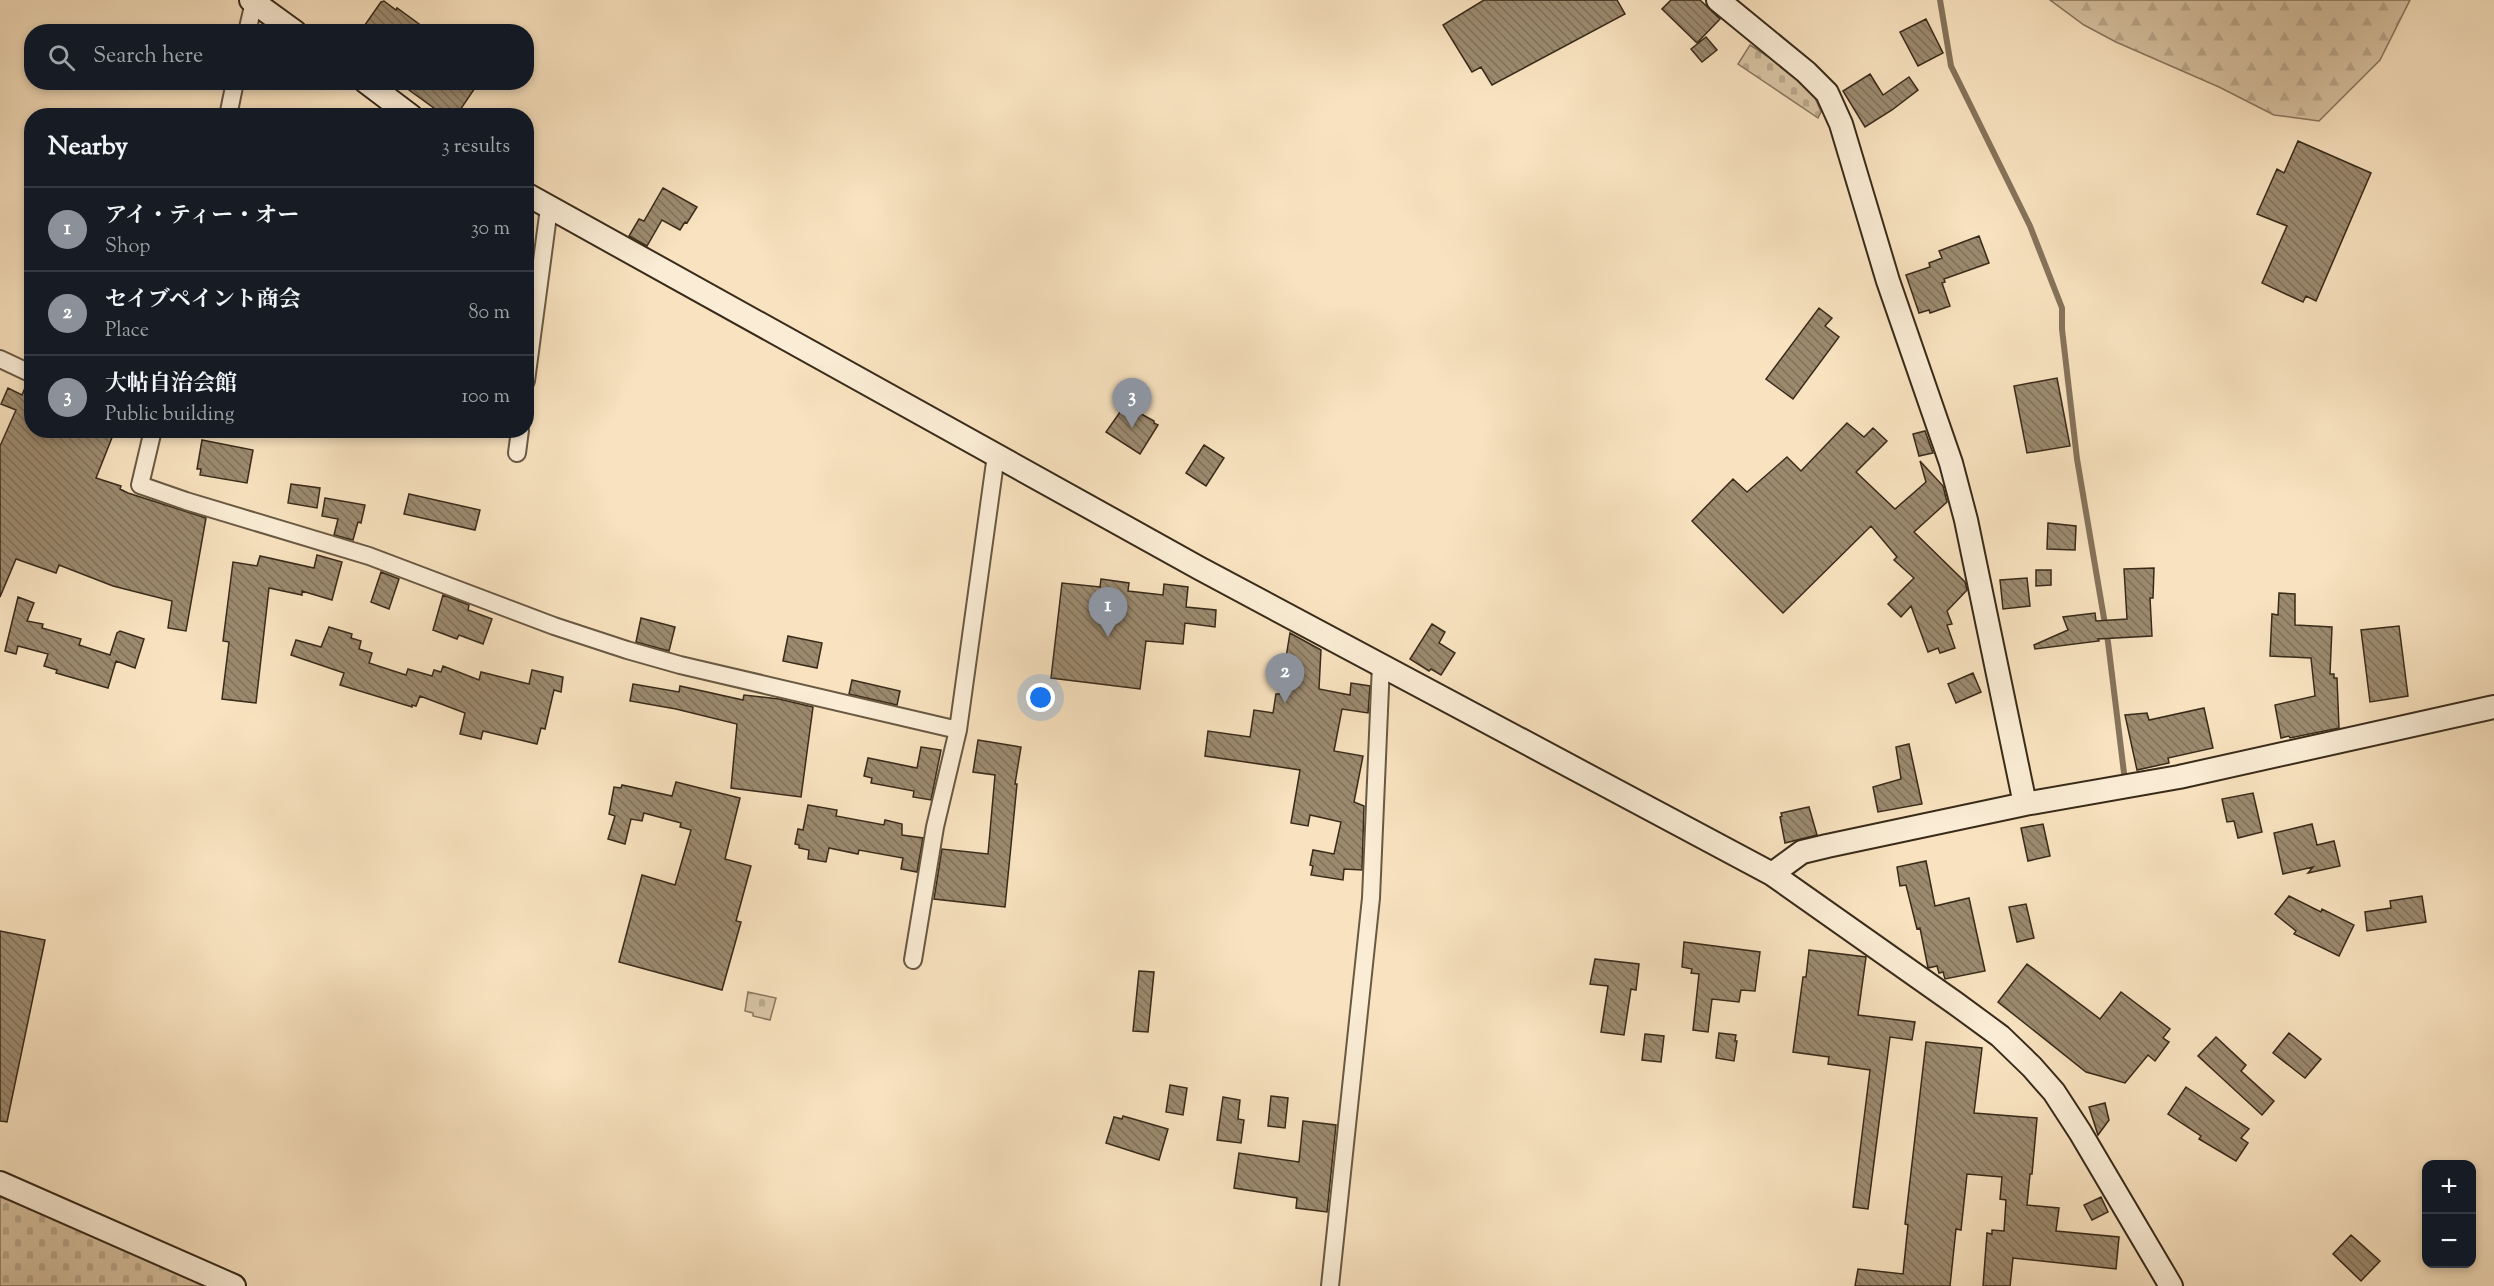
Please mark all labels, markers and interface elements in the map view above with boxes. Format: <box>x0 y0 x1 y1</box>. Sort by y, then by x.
search box <box>24 24 534 90</box>
icon: search <box>45 41 78 74</box>
text: Search here <box>93 41 203 73</box>
text: Nearby <box>48 129 128 166</box>
text: 3 results <box>441 133 510 162</box>
text: アイ・ティー・オー <box>105 201 299 233</box>
text: 1 <box>64 215 71 244</box>
text: 30 m <box>471 215 510 244</box>
text: Shop <box>105 233 150 262</box>
text: セイブペイント商会 <box>105 285 301 317</box>
text: 2 <box>63 299 72 328</box>
text: 80 m <box>469 299 510 328</box>
text: Place <box>105 317 149 346</box>
text: 大帖自治会館 <box>105 369 237 401</box>
pin: 3 <box>1112 378 1152 428</box>
text: 3 <box>63 383 72 412</box>
text: 100 m <box>461 383 510 412</box>
text: Public building <box>105 401 235 430</box>
pin: 1 <box>1088 588 1128 637</box>
pin: 2 <box>1266 654 1304 703</box>
your location <box>1026 683 1055 712</box>
map controls <box>2422 1160 2476 1268</box>
button: + <box>2422 1160 2476 1214</box>
button: − <box>2422 1214 2476 1268</box>

